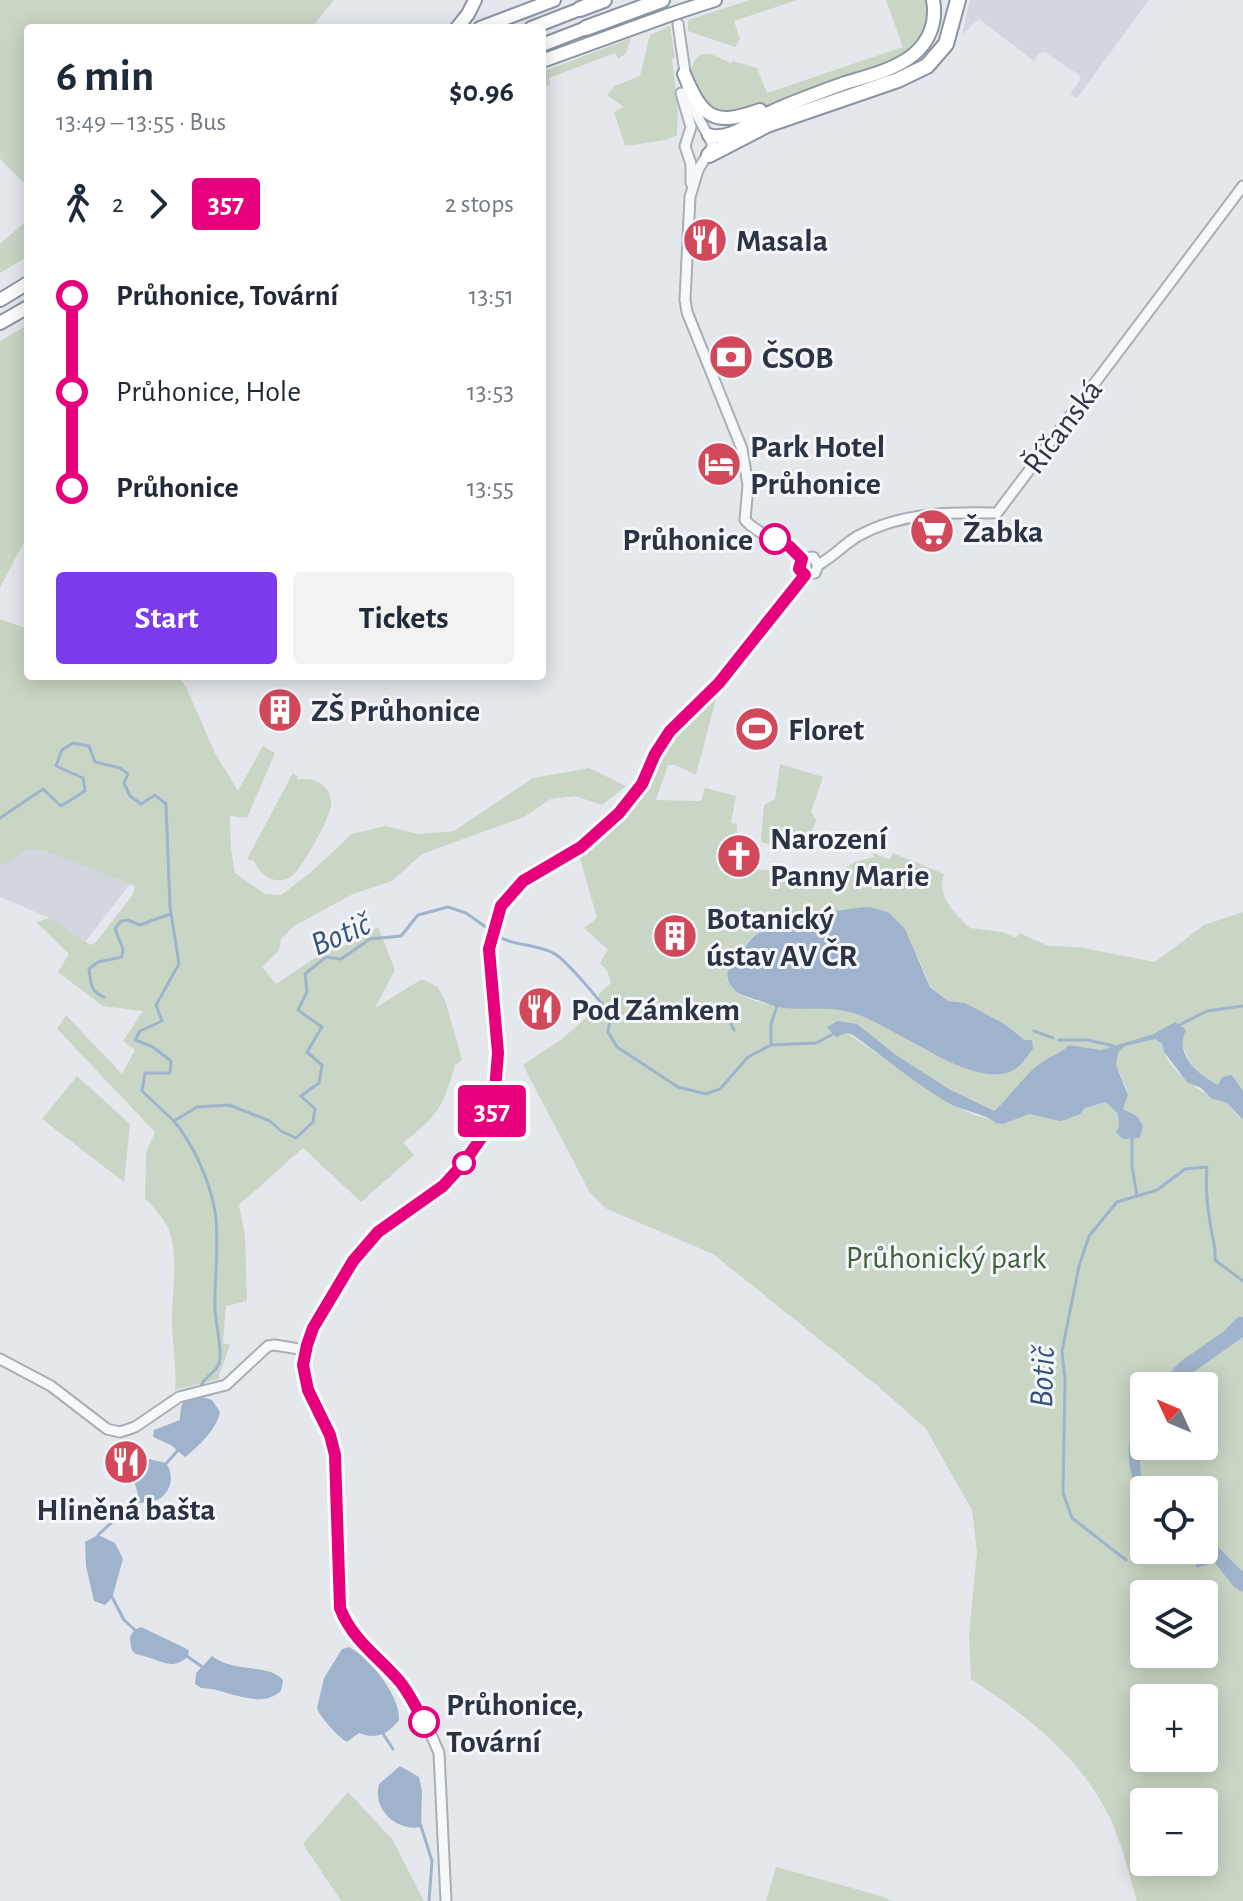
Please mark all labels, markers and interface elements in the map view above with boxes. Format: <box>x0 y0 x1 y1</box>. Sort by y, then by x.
text: 6 min <box>56 55 154 99</box>
text: $0.96 <box>449 77 514 107</box>
text: 13:49 – 13:55 · Bus <box>56 109 226 135</box>
icon: walk <box>56 182 100 226</box>
icon: forward <box>136 182 180 226</box>
text: 357 <box>208 190 244 218</box>
text: 2 <box>112 191 124 217</box>
text: 2 stops <box>445 191 514 217</box>
restaurant icon: Masala <box>681 216 729 264</box>
place label: Masala <box>736 225 828 257</box>
text: Průhonice, Tovární <box>116 281 338 311</box>
text: 13:51 <box>469 283 514 309</box>
bank icon: ČSOB <box>707 333 755 381</box>
place label: ČSOB <box>762 340 833 374</box>
street label: Říčanská <box>1016 372 1108 480</box>
text: Průhonice, Hole <box>116 377 301 407</box>
text: 13:53 <box>467 379 514 405</box>
place label: Park Hotel Průhonice <box>750 431 885 500</box>
hotel icon: Park Hotel Průhonice <box>695 440 743 488</box>
text: Průhonice <box>116 473 239 503</box>
text: 13:55 <box>467 475 514 501</box>
supermarket icon: Žabka <box>908 507 956 555</box>
place label: Žabka <box>963 514 1043 548</box>
place label: Průhonice <box>622 524 753 556</box>
marker: Průhonice <box>760 524 790 554</box>
button: Start <box>56 572 277 664</box>
button: Tickets <box>293 572 514 664</box>
building icon: ZŠ Průhonice <box>256 686 304 734</box>
place label: ZŠ Průhonice <box>311 693 480 727</box>
sports icon: Floret <box>733 705 781 753</box>
place label: Floret <box>788 714 864 746</box>
place label: Narození Panny Marie <box>770 823 929 892</box>
church icon: Narození Panny Marie <box>715 832 763 880</box>
place label: Botanický ústav AV ČR <box>706 903 857 972</box>
water label: Botič <box>306 907 377 962</box>
building icon: Botanický ústav AV ČR <box>651 912 699 960</box>
restaurant icon: Pod Zámkem <box>516 985 564 1033</box>
place label: Pod Zámkem <box>571 994 740 1026</box>
line badge: 357 <box>446 1085 538 1137</box>
text: 357 <box>474 1097 510 1125</box>
unlabelled marker <box>453 1152 475 1174</box>
park label: Průhonický park <box>846 1242 1047 1274</box>
water label: Botič <box>1025 1344 1061 1408</box>
north arrow <box>1130 1372 1218 1460</box>
map controls <box>1130 1372 1218 1876</box>
restaurant icon: Hliněná bašta <box>102 1438 150 1486</box>
button: locate <box>1130 1476 1218 1564</box>
place label: Hliněná bašta <box>36 1494 216 1526</box>
button: layers <box>1130 1580 1218 1668</box>
button: + <box>1130 1684 1218 1772</box>
place label: Průhonice, Tovární <box>446 1689 583 1758</box>
marker: Průhonice, Tovární <box>409 1707 439 1737</box>
button: − <box>1130 1788 1218 1876</box>

